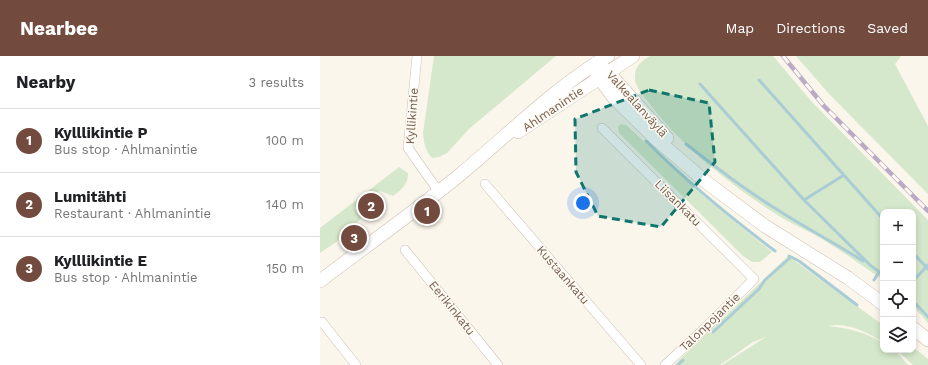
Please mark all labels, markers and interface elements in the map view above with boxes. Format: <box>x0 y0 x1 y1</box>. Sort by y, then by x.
text: Nearbee <box>20 17 98 40</box>
text: Map <box>726 20 754 36</box>
text: Directions <box>776 20 845 36</box>
text: Saved <box>867 20 908 36</box>
street label: Valkealanväylä <box>603 68 671 140</box>
text: Nearby <box>16 72 75 92</box>
text: 3 results <box>249 75 304 90</box>
street label: Ahlmanintie <box>520 83 586 134</box>
street label: Kyllikintie <box>403 87 421 145</box>
text: Kylllikintie P <box>54 124 148 142</box>
text: 1 <box>26 133 32 148</box>
text: 100 m <box>266 133 304 148</box>
text: Bus stop · Ahlmanintie <box>54 142 198 157</box>
street label: Liisankatu <box>652 177 704 229</box>
text: Lumitähti <box>54 188 126 206</box>
pin: 2 <box>358 191 384 221</box>
your location <box>573 193 593 213</box>
pin: 1 <box>414 196 440 226</box>
text: 2 <box>25 197 33 212</box>
text: 140 m <box>266 197 304 212</box>
text: Restaurant · Ahlmanintie <box>54 206 211 221</box>
map controls <box>880 209 916 353</box>
button: + <box>880 209 916 245</box>
pin: 3 <box>341 223 367 253</box>
street label: Kustaankatu <box>534 243 592 307</box>
button: − <box>880 245 916 281</box>
text: Kylllikintie E <box>54 252 147 270</box>
text: 3 <box>25 261 33 276</box>
text: 150 m <box>266 261 304 276</box>
text: Bus stop · Ahlmanintie <box>54 270 198 285</box>
street label: Eerikinkatu <box>426 278 478 338</box>
button: locate <box>880 281 916 317</box>
street label: Talonpojantie <box>677 290 743 354</box>
button: layers <box>880 317 916 353</box>

